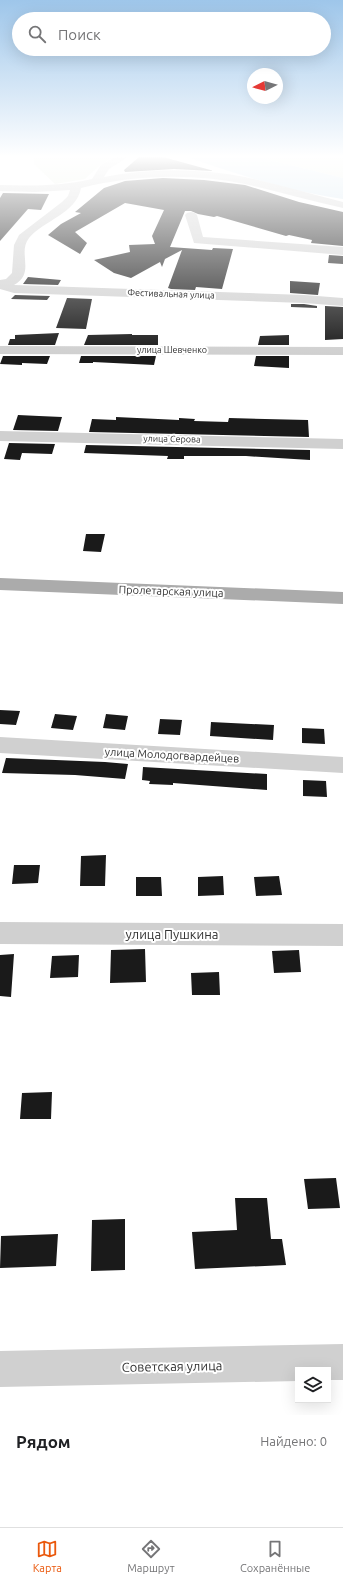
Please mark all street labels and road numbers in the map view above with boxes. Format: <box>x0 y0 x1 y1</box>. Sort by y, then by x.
street label: Фестивальная улица <box>127 287 215 301</box>
street label: улица Шевченко <box>137 345 207 355</box>
street label: улица Серова <box>143 434 201 444</box>
street label: Пролетарская улица <box>118 583 224 599</box>
street label: улица Молодогвардейцев <box>105 745 239 765</box>
street label: улица Пушкина <box>125 927 219 941</box>
street label: Советская улица <box>122 1358 222 1374</box>

